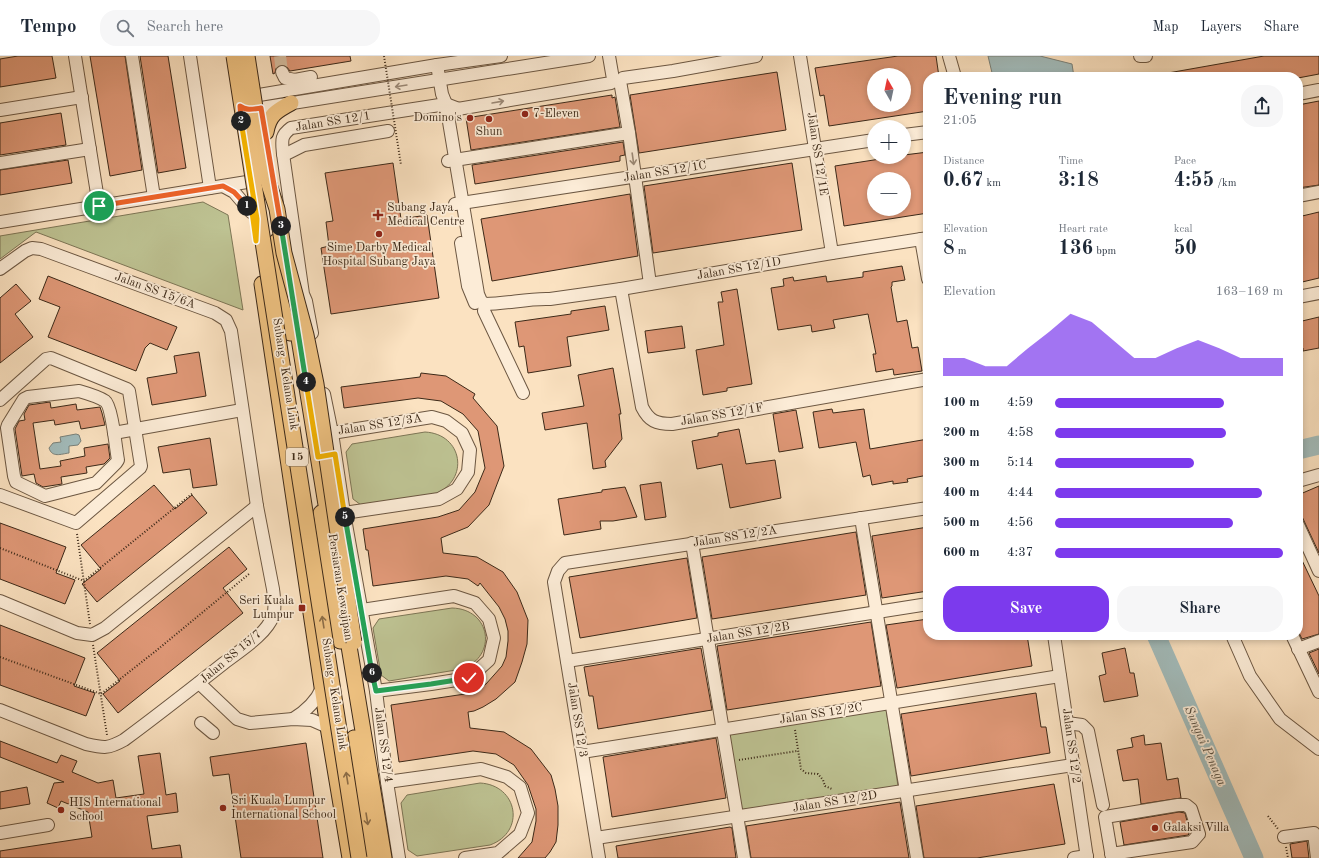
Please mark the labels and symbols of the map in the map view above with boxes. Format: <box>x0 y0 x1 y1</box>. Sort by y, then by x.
north arrow <box>867 68 911 112</box>
one-way arrow <box>395 82 408 90</box>
one-way arrow <box>491 98 504 106</box>
place label: 7-Eleven <box>533 108 580 120</box>
marker: 7-Eleven <box>520 109 530 119</box>
street label: Jalan SS 12/1 <box>295 110 371 134</box>
pin: 2 <box>231 111 251 131</box>
street label: Jalan SS 12/1E <box>804 111 830 197</box>
place label: Domino's <box>413 112 462 124</box>
marker: Domino's <box>465 113 475 123</box>
marker: Shun <box>484 114 494 124</box>
place label: Shun <box>476 126 503 138</box>
one-way arrow <box>629 152 637 165</box>
street label: Jalan SS 12/1C <box>623 160 707 184</box>
pin <box>82 189 116 223</box>
pin: 1 <box>237 196 257 216</box>
place label: Subang Jaya Medical Centre <box>387 202 465 228</box>
marker: Subang Jaya Medical Centre <box>372 209 384 221</box>
pin: 3 <box>271 216 291 236</box>
marker: Sime Darby Medical Hospital Subang Jaya <box>374 229 384 239</box>
place label: Sime Darby Medical Hospital Subang Jaya <box>322 242 436 268</box>
street label: Jalan SS 12/1D <box>696 256 782 282</box>
street label: Jalan SS 15/6A <box>113 270 197 311</box>
street label: Subang - Kelana Link <box>270 317 300 431</box>
pin: 4 <box>296 372 316 392</box>
street label: Jalan SS 12/1F <box>680 402 764 428</box>
street label: Jalan SS 12/3A <box>337 412 423 438</box>
road number: 15 <box>286 448 308 466</box>
pin: 5 <box>335 507 355 527</box>
street label: Jalan SS 12/2A <box>692 524 778 550</box>
street label: Persiaran Kewajipan <box>326 533 354 642</box>
place label: Seri Kuala Lumpur <box>239 595 294 621</box>
marker: Seri Kuala Lumpur <box>297 603 307 613</box>
one-way arrow <box>319 616 327 629</box>
street label: Jalan SS 12/2B <box>705 620 791 646</box>
street label: Jalan SS 15/7 <box>197 627 264 686</box>
street label: Subang - Kelana Link <box>319 637 349 751</box>
pin <box>452 661 486 695</box>
pin: 6 <box>362 663 382 683</box>
street label: Jalan SS 12/3 <box>565 682 589 758</box>
street label: Jalan SS 12/2C <box>779 702 863 726</box>
water label: Sungai Penaga <box>1182 704 1228 788</box>
street label: Jalan SS 12/4 <box>372 707 394 783</box>
street label: Jalan SS 12/2 <box>1060 708 1082 784</box>
one-way arrow <box>343 772 351 785</box>
street label: Jalan SS 12/2D <box>792 789 878 815</box>
place label: Sri Kuala Lumpur International School <box>231 795 336 821</box>
place label: HIS International School <box>69 797 161 823</box>
marker: Sri Kuala Lumpur International School <box>218 803 228 813</box>
marker: HIS International School <box>56 805 66 815</box>
one-way arrow <box>363 812 371 825</box>
place label: Galaksi Villa <box>1163 822 1229 834</box>
marker: Galaksi Villa <box>1150 823 1160 833</box>

